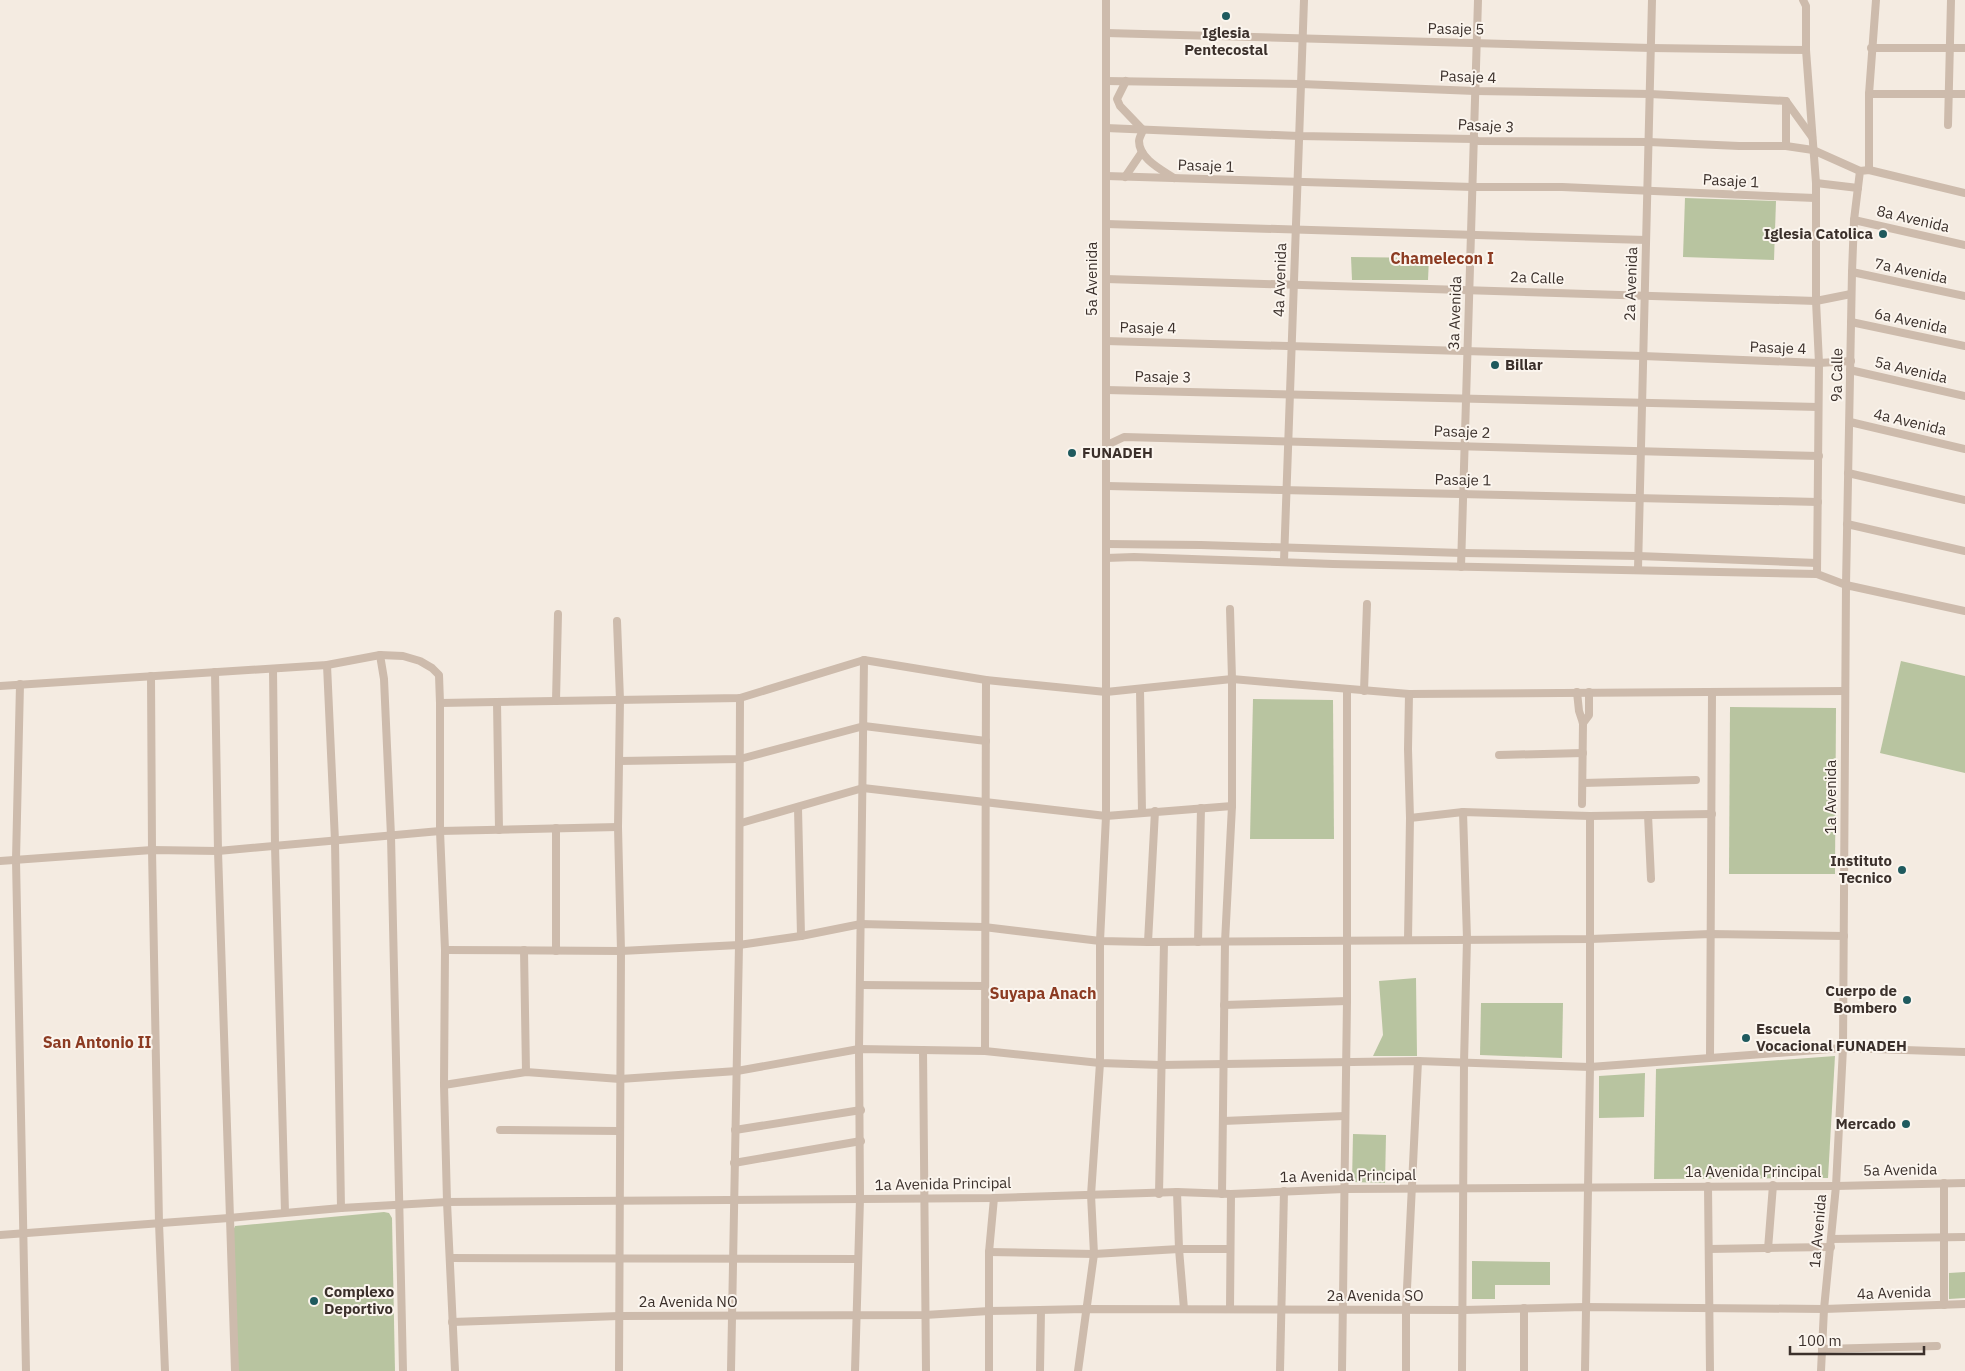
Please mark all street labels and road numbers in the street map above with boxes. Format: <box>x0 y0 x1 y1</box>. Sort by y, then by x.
street label: Pasaje 5 <box>1427 19 1485 38</box>
street label: Pasaje 4 <box>1439 66 1497 87</box>
street label: Pasaje 3 <box>1457 115 1515 136</box>
street label: Pasaje 1 <box>1177 155 1235 176</box>
street label: Pasaje 1 <box>1702 170 1760 191</box>
street label: 8a Avenida <box>1875 201 1951 236</box>
street label: 5a Avenida <box>1082 242 1101 316</box>
street label: 4a Avenida <box>1269 243 1290 317</box>
street label: 2a Avenida <box>1620 247 1641 321</box>
street label: 7a Avenida <box>1873 253 1949 288</box>
street label: 2a Calle <box>1510 267 1564 288</box>
street label: 3a Avenida <box>1444 276 1465 350</box>
street label: 6a Avenida <box>1873 303 1949 338</box>
street label: Pasaje 4 <box>1119 318 1177 337</box>
street label: Pasaje 4 <box>1749 337 1807 358</box>
street label: 9a Calle <box>1827 348 1846 402</box>
street label: 5a Avenida <box>1873 352 1949 387</box>
street label: Pasaje 3 <box>1134 367 1192 386</box>
street label: 4a Avenida <box>1872 404 1948 439</box>
street label: Pasaje 2 <box>1433 421 1491 442</box>
street label: Pasaje 1 <box>1434 470 1492 489</box>
street label: 1a Avenida <box>1821 760 1840 834</box>
street label: 5a Avenida <box>1863 1159 1937 1180</box>
street label: 1a Avenida Principal <box>1685 1162 1821 1181</box>
street label: 1a Avenida Principal <box>1279 1165 1416 1186</box>
street label: 1a Avenida Principal <box>874 1173 1011 1194</box>
street label: 1a Avenida <box>1805 1193 1830 1269</box>
street label: 4a Avenida <box>1857 1282 1931 1303</box>
street label: 2a Avenida SO <box>1326 1286 1424 1305</box>
street label: 2a Avenida NO <box>638 1292 738 1311</box>

